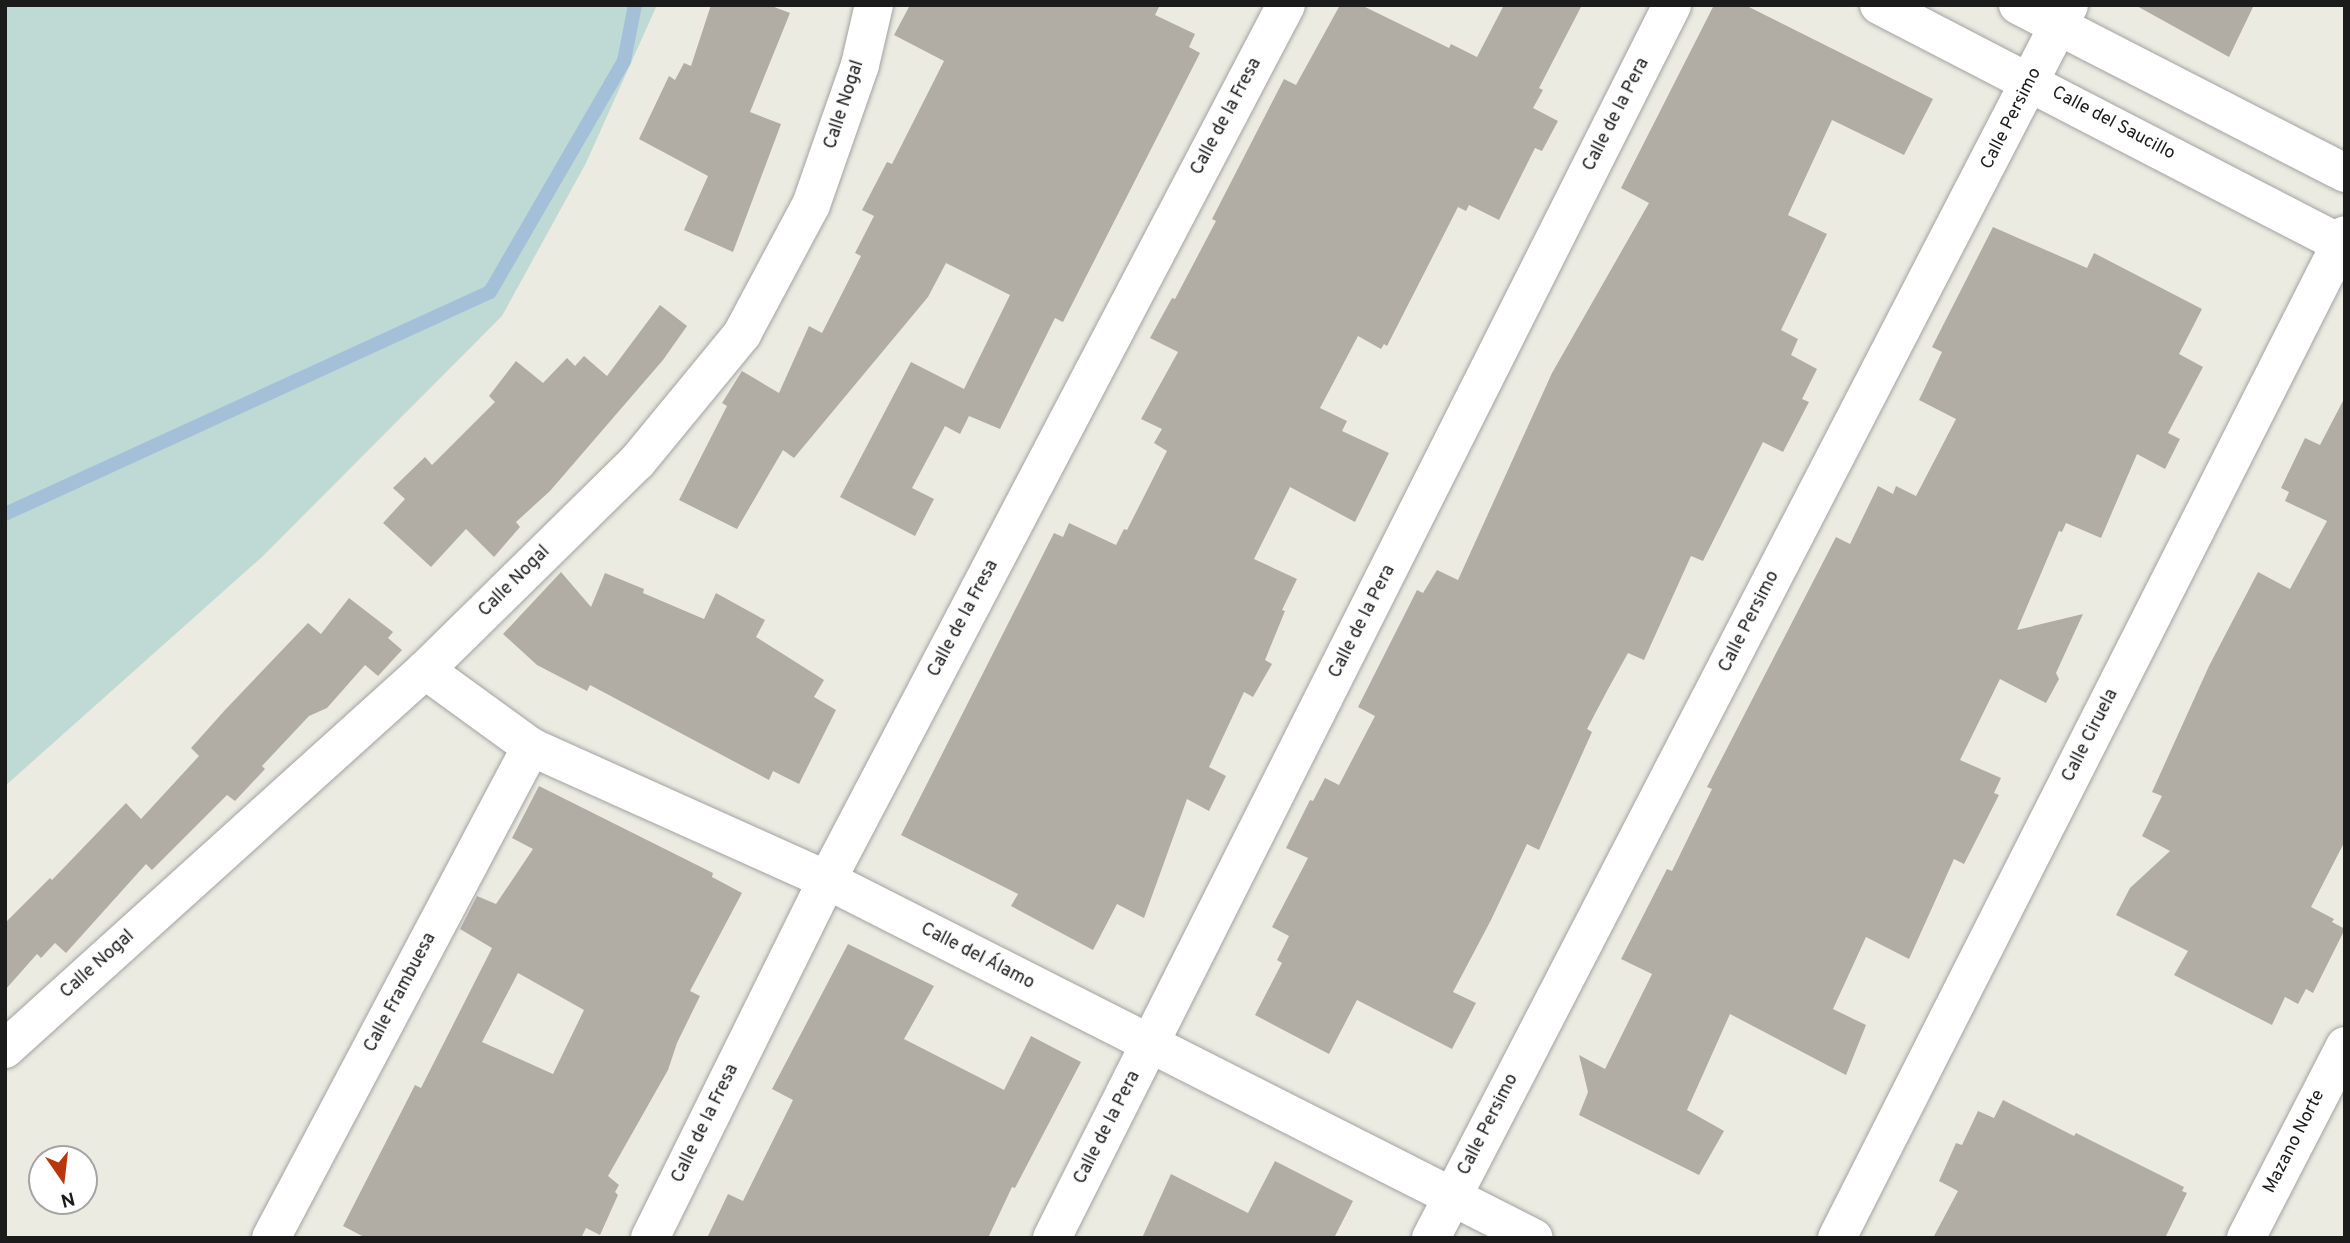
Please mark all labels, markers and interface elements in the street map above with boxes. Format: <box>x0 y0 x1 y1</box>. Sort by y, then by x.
street label: Calle de la Fresa <box>1187 55 1267 179</box>
street label: Calle de la Pera <box>1579 55 1655 175</box>
street label: Calle Nogal <box>821 58 869 152</box>
street label: Calle Persimo <box>1977 65 2047 173</box>
street label: Calle del Saucillo <box>2048 82 2178 166</box>
street label: Calle Nogal <box>475 542 555 622</box>
street label: Calle de la Fresa <box>924 557 1004 681</box>
street label: Calle de la Pera <box>1325 562 1401 682</box>
street label: Calle Persimo <box>1715 568 1785 676</box>
street label: Calle Ciruela <box>2058 686 2124 786</box>
street label: Calle del Álamo <box>916 919 1038 995</box>
street label: Calle Nogal <box>57 926 139 1004</box>
street label: Calle Frambuesa <box>360 930 442 1056</box>
street label: Calle de la Fresa <box>668 1061 744 1187</box>
street label: Calle de la Pera <box>1070 1068 1146 1188</box>
street label: Calle Persimo <box>1454 1071 1524 1179</box>
street label: Mazano Norte <box>2260 1087 2330 1197</box>
north arrow <box>28 1145 98 1215</box>
text: N <box>58 1185 77 1212</box>

